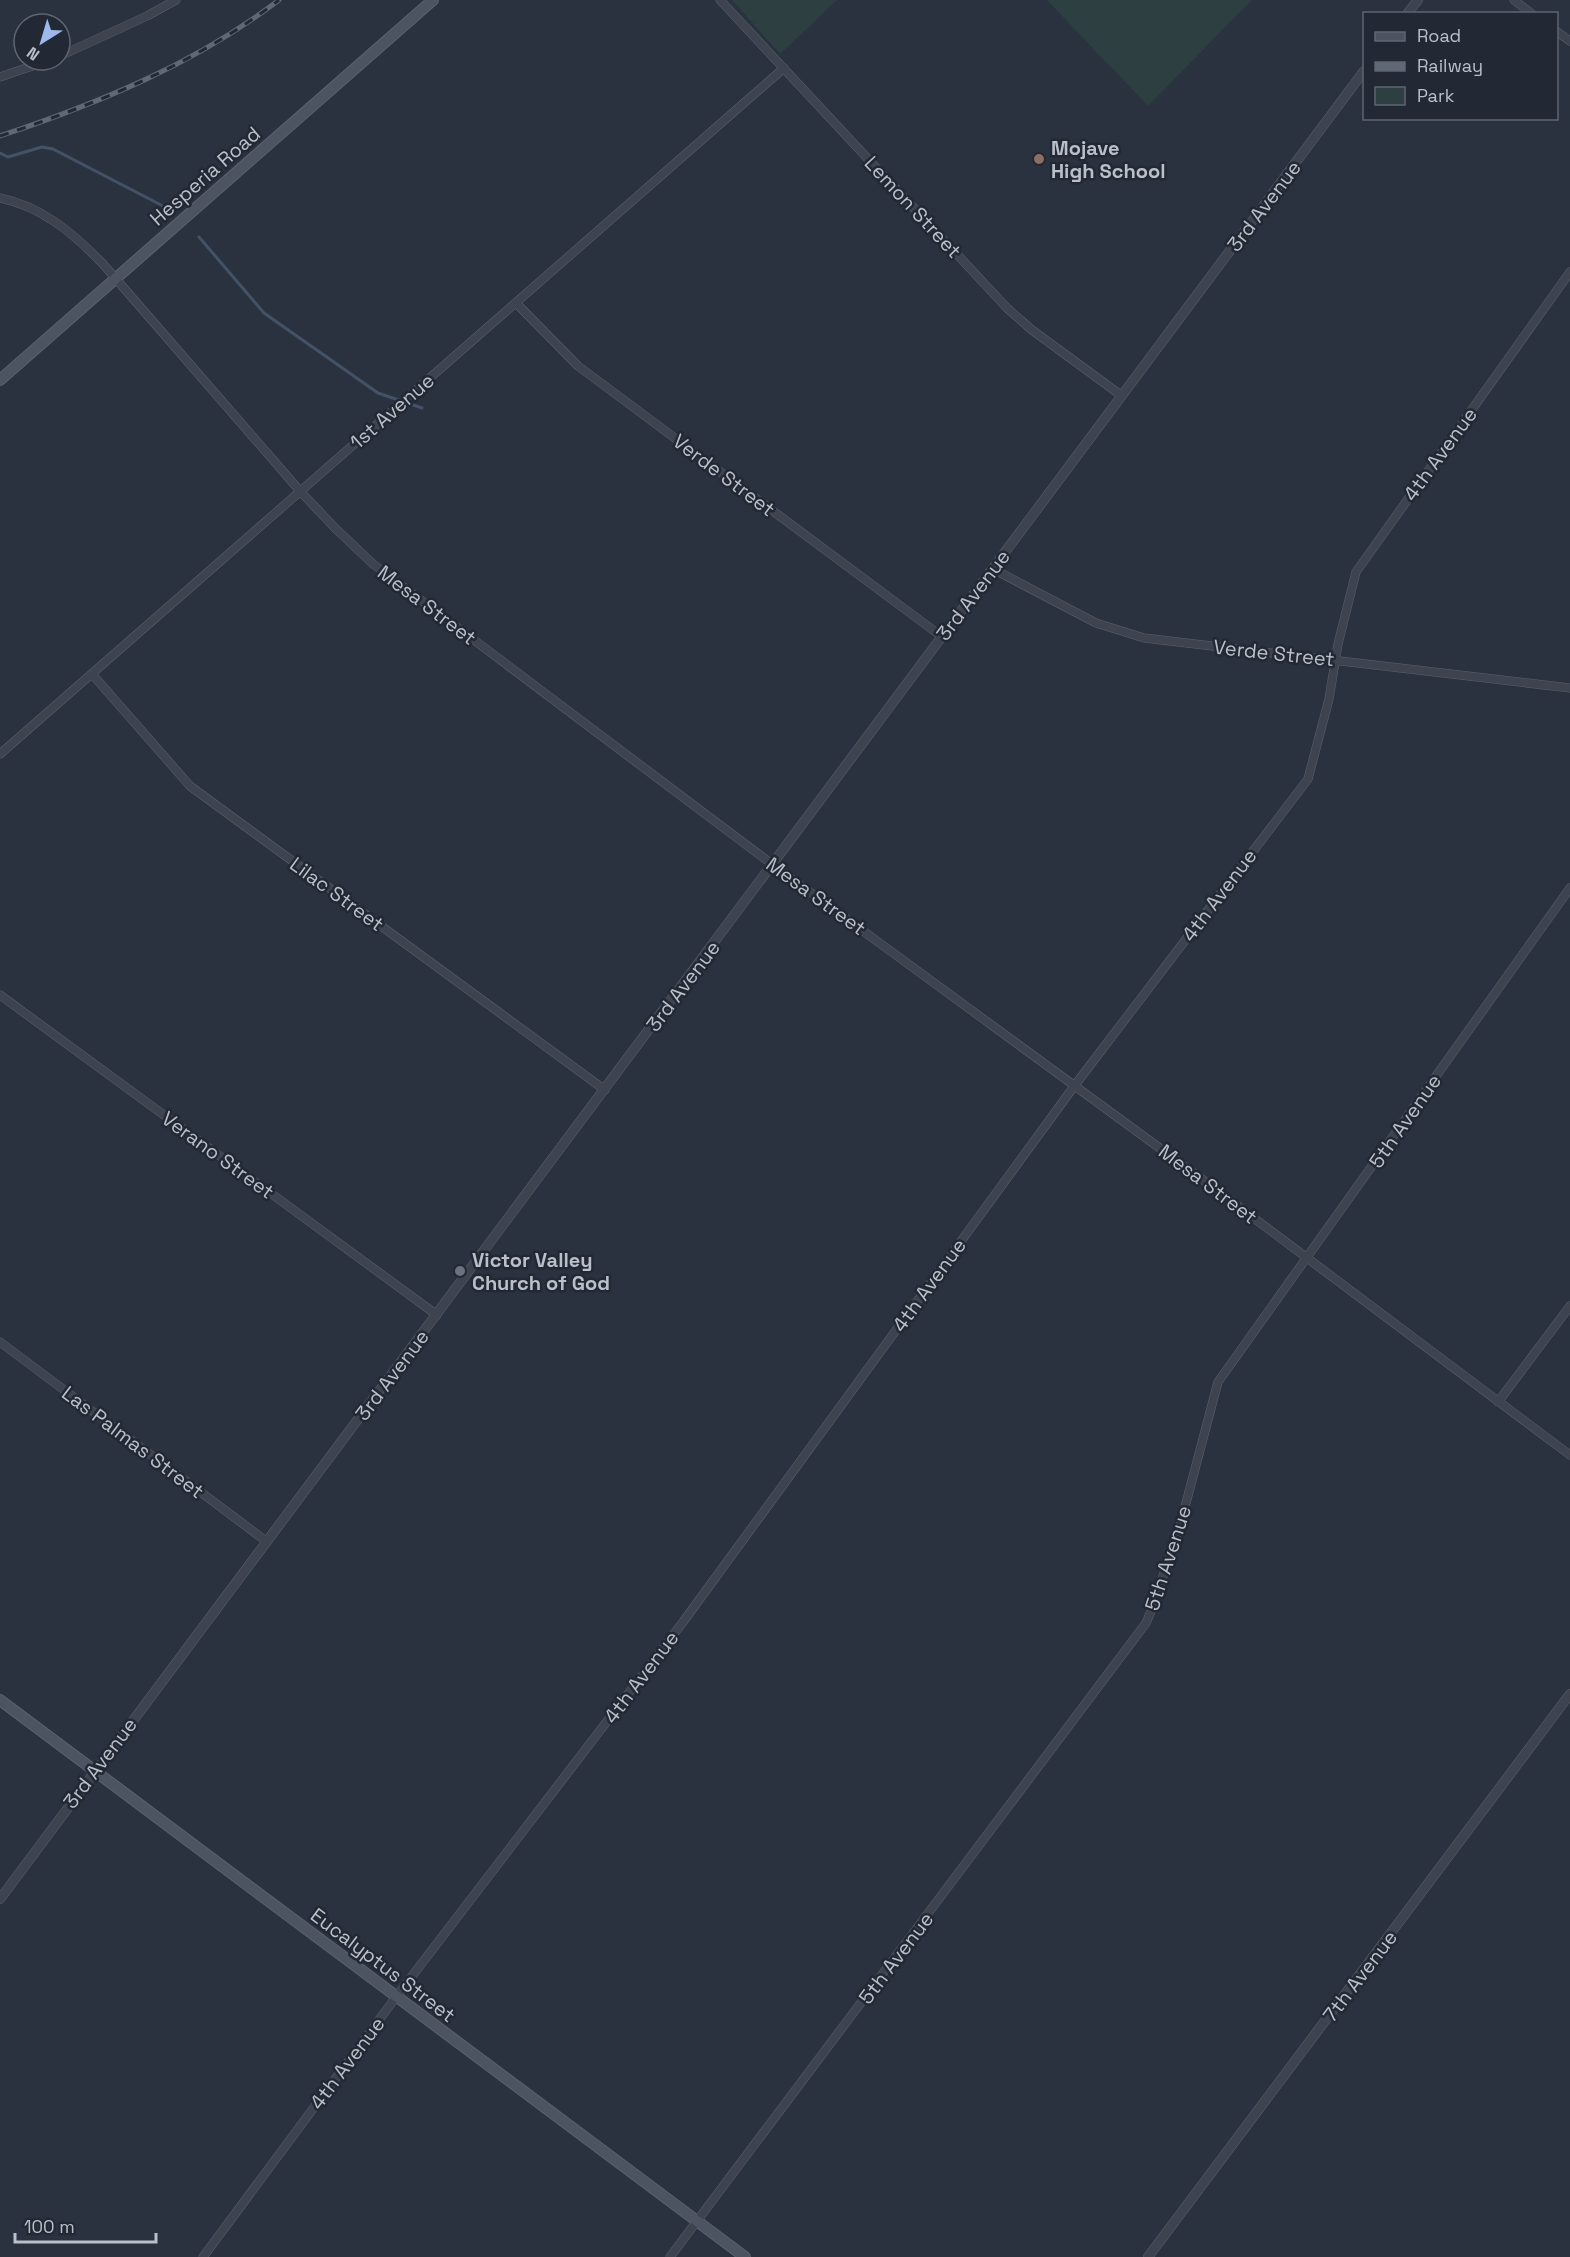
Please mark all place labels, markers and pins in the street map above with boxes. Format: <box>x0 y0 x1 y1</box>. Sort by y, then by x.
place label: Mojave High School <box>1051 135 1166 184</box>
marker: Mojave High School <box>1032 152 1046 166</box>
place label: Victor Valley Church of God <box>472 1247 610 1296</box>
marker: Victor Valley Church of God <box>453 1264 467 1278</box>

